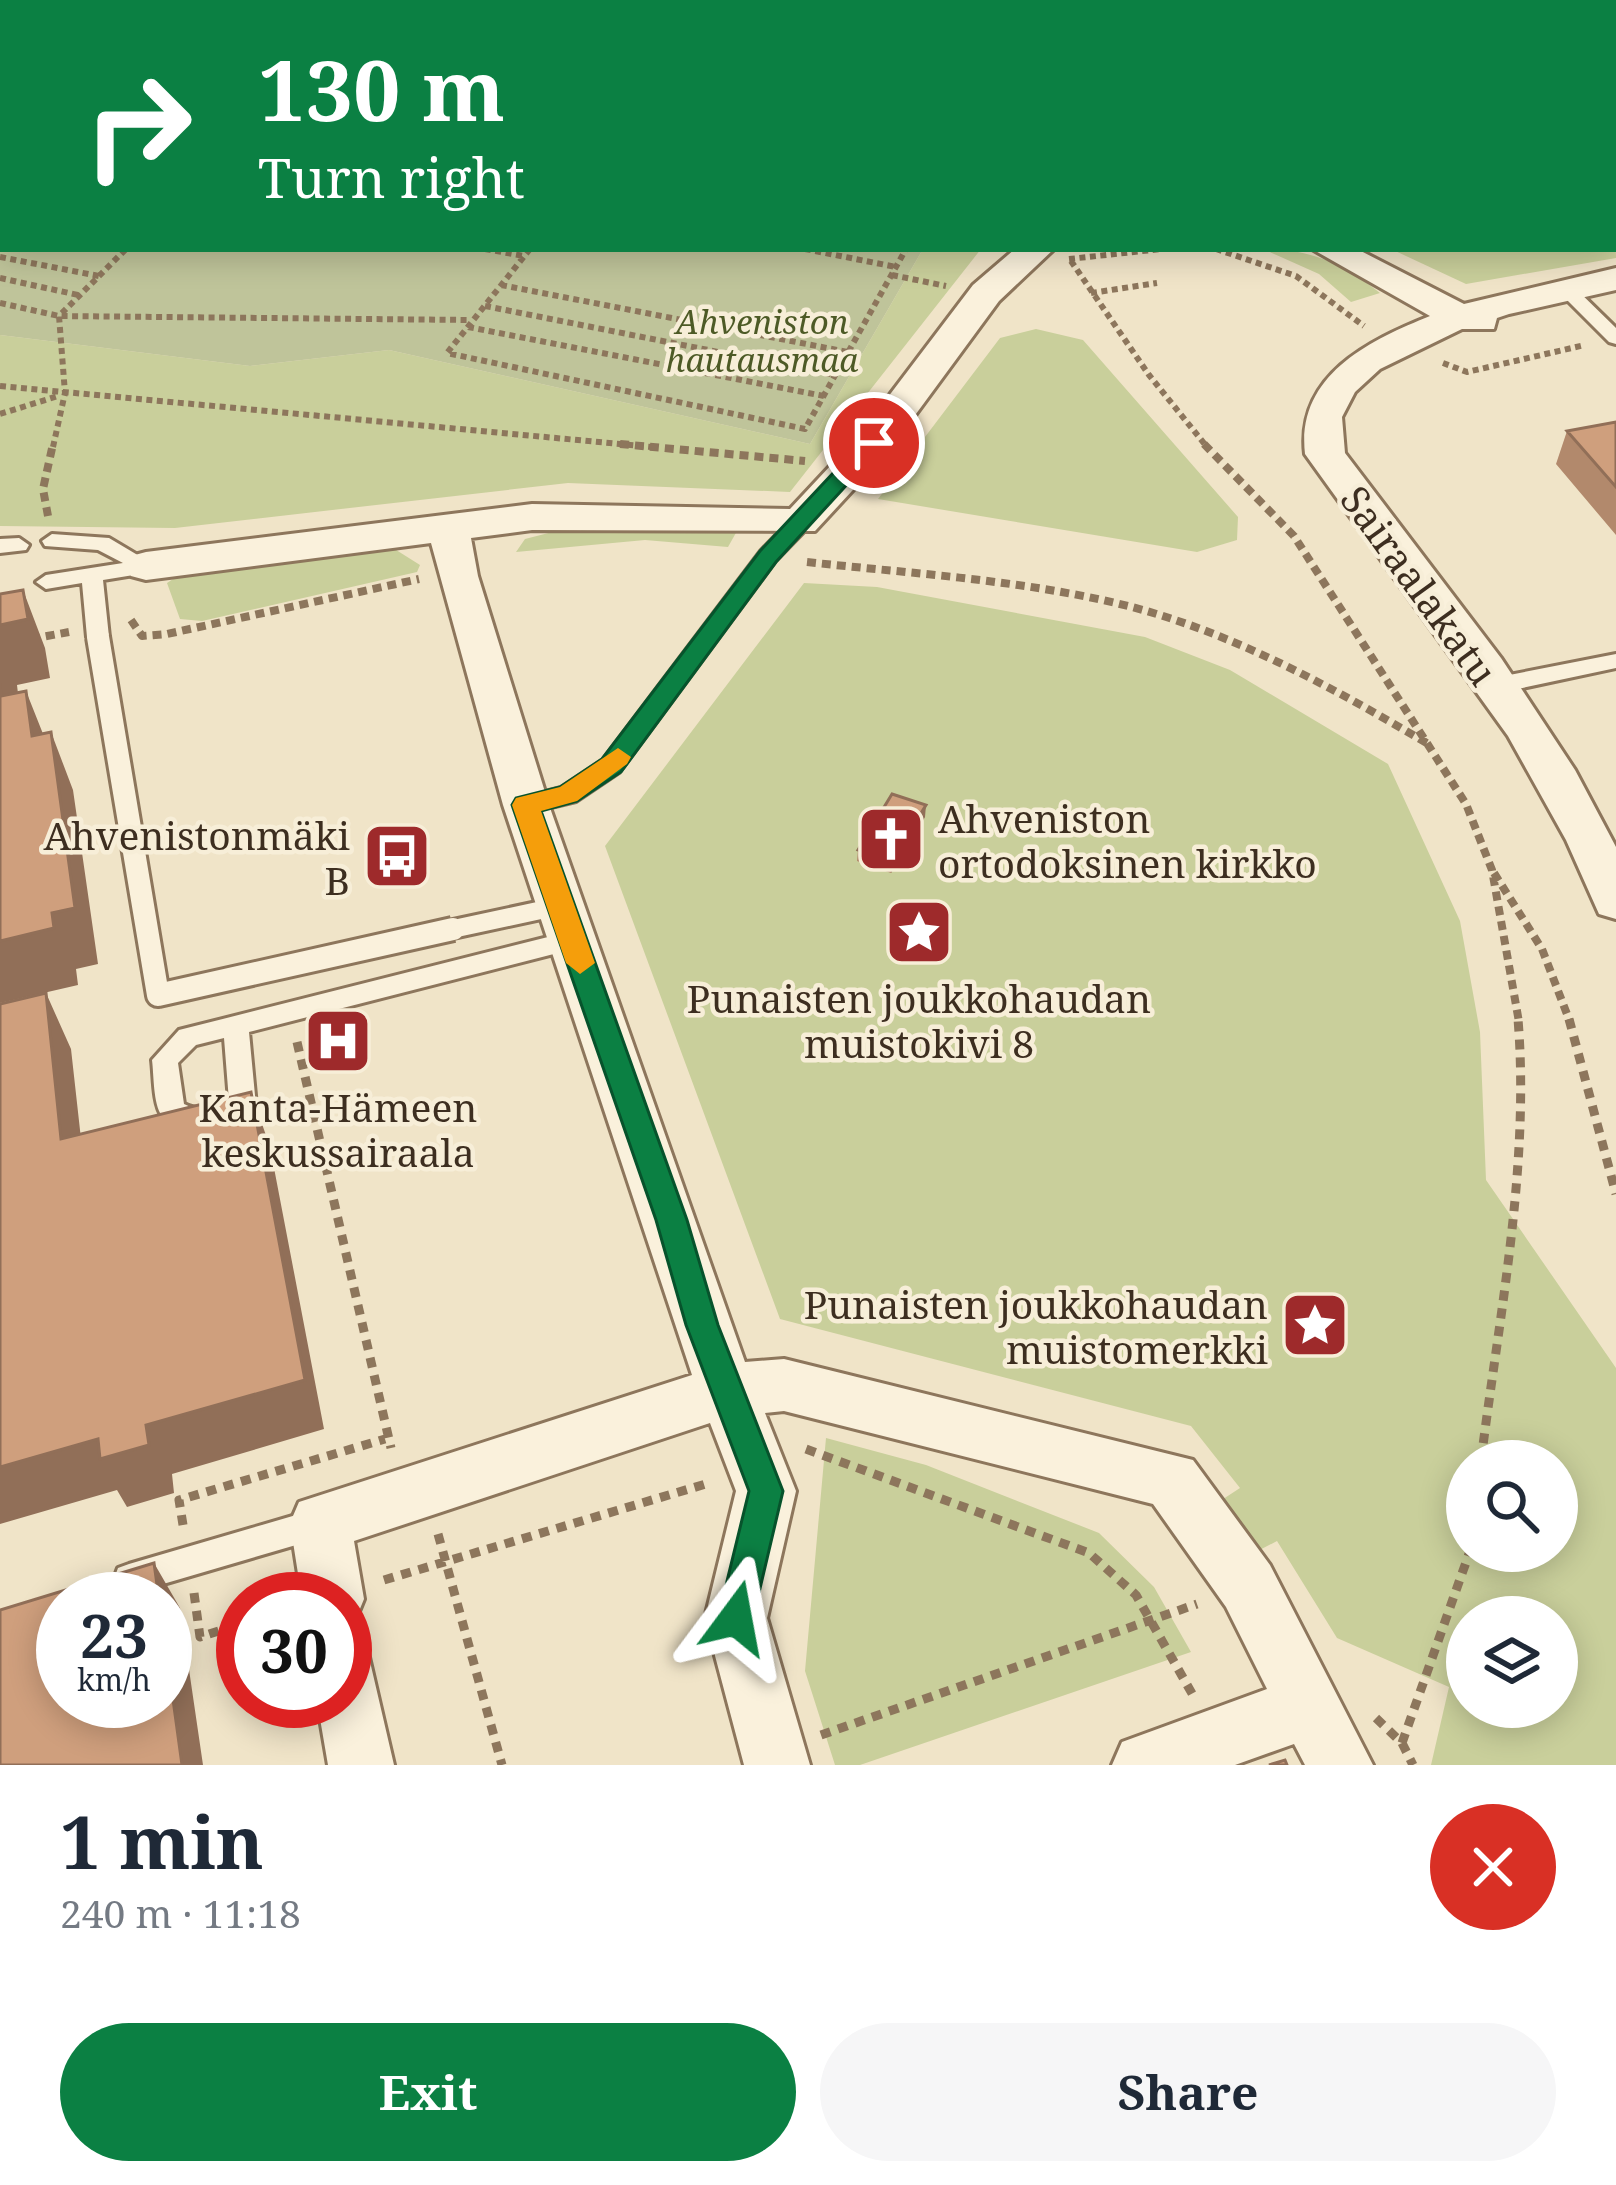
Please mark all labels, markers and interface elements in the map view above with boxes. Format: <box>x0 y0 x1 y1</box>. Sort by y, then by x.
text: 130 m <box>258 31 505 146</box>
icon: right <box>60 48 216 204</box>
text: Turn right <box>258 140 525 214</box>
park label: Ahveniston hautausmaa <box>666 299 858 382</box>
pin <box>823 392 925 494</box>
icon: arrive <box>841 410 907 476</box>
street label: Sairaalakatu <box>1330 475 1510 695</box>
place label: Ahveniston ortodoksinen kirkko <box>938 791 1317 889</box>
church icon: Ahveniston ortodoksinen kirkko <box>856 804 926 874</box>
place label: Ahvenistonmäki B <box>44 808 350 906</box>
bus stop icon: Ahvenistonmäki B <box>362 821 432 891</box>
place icon: Punaisten joukkohaudan muistokivi 8 <box>884 897 954 967</box>
place label: Punaisten joukkohaudan muistokivi 8 <box>687 971 1151 1069</box>
hospital icon: Kanta-Hämeen keskussairaala <box>303 1006 373 1076</box>
place label: Kanta-Hämeen keskussairaala <box>199 1080 477 1178</box>
place label: Punaisten joukkohaudan muistomerkki <box>804 1277 1268 1375</box>
place icon: Punaisten joukkohaudan muistomerkki <box>1280 1290 1350 1360</box>
map controls <box>1446 1440 1578 1728</box>
button: search <box>1446 1440 1578 1572</box>
position arrow <box>673 1555 799 1681</box>
speed limit sign: 30 <box>216 1572 372 1728</box>
text: 23 <box>80 1594 148 1676</box>
button: layers <box>1446 1596 1578 1728</box>
text: km/h <box>77 1659 151 1700</box>
text: 1 min <box>60 1792 264 1890</box>
button: close <box>1430 1804 1556 1930</box>
text: 240 m · 11:18 <box>60 1886 301 1939</box>
button: Exit <box>60 2023 796 2161</box>
button: Share <box>820 2023 1556 2161</box>

